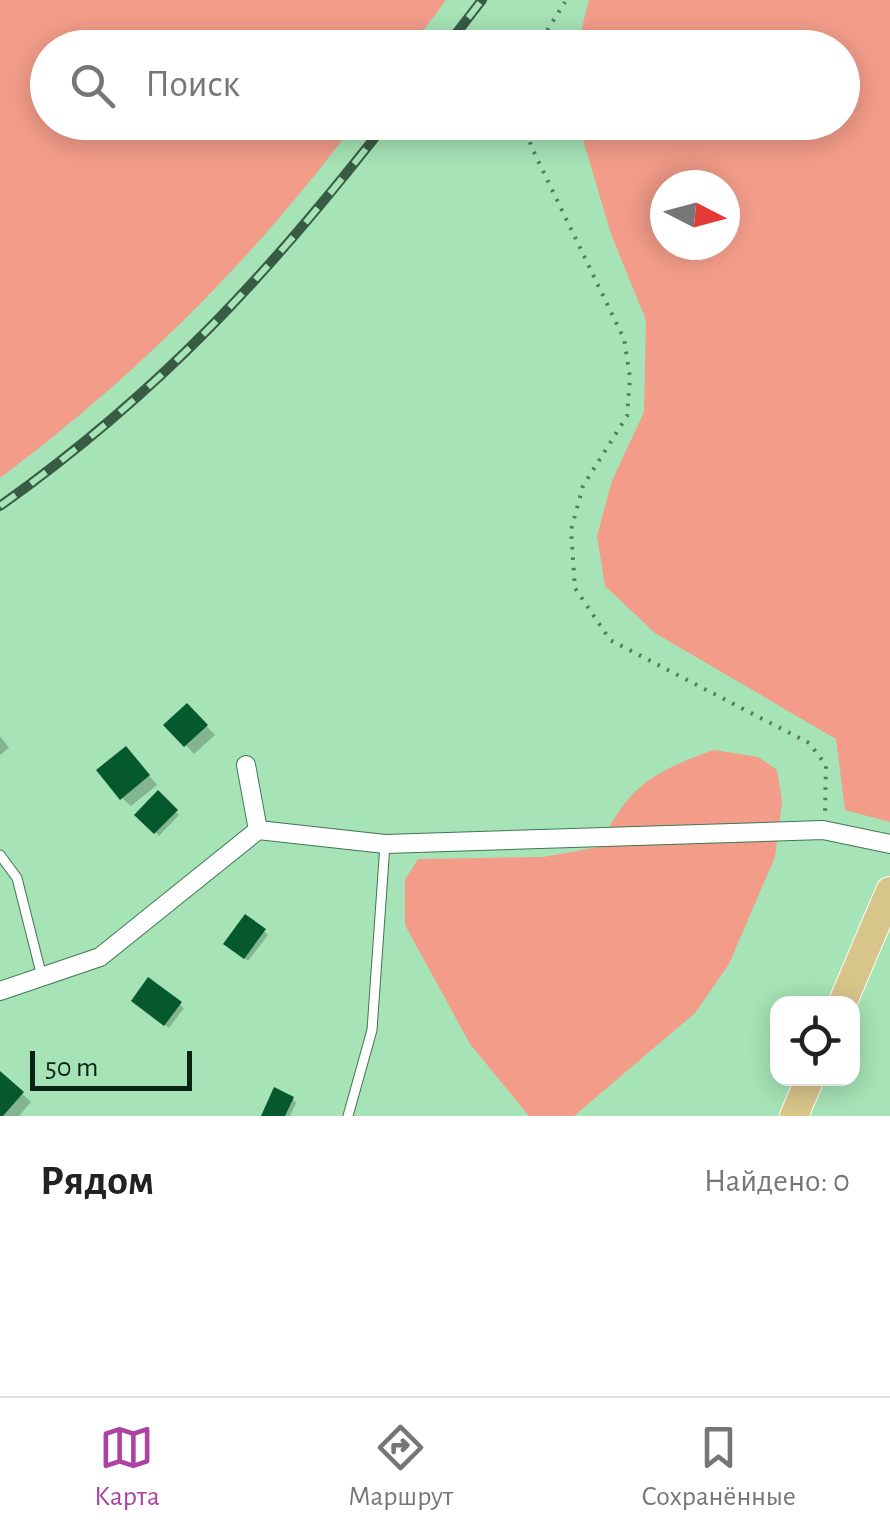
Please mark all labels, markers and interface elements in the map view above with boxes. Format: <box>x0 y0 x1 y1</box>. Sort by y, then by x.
search box <box>30 30 860 140</box>
icon: search <box>65 58 120 113</box>
text: Поиск <box>145 66 240 104</box>
north arrow <box>650 170 740 260</box>
map controls <box>770 996 860 1086</box>
button: locate <box>770 996 860 1086</box>
scale bar <box>30 1046 192 1090</box>
text: 50 m <box>45 1054 99 1082</box>
text: Рядом <box>40 1160 154 1202</box>
text: Найдено: 0 <box>704 1165 850 1197</box>
tab: Карта <box>94 1420 160 1514</box>
tab: Маршрут <box>348 1420 453 1514</box>
tab: Сохранённые <box>641 1420 796 1514</box>

